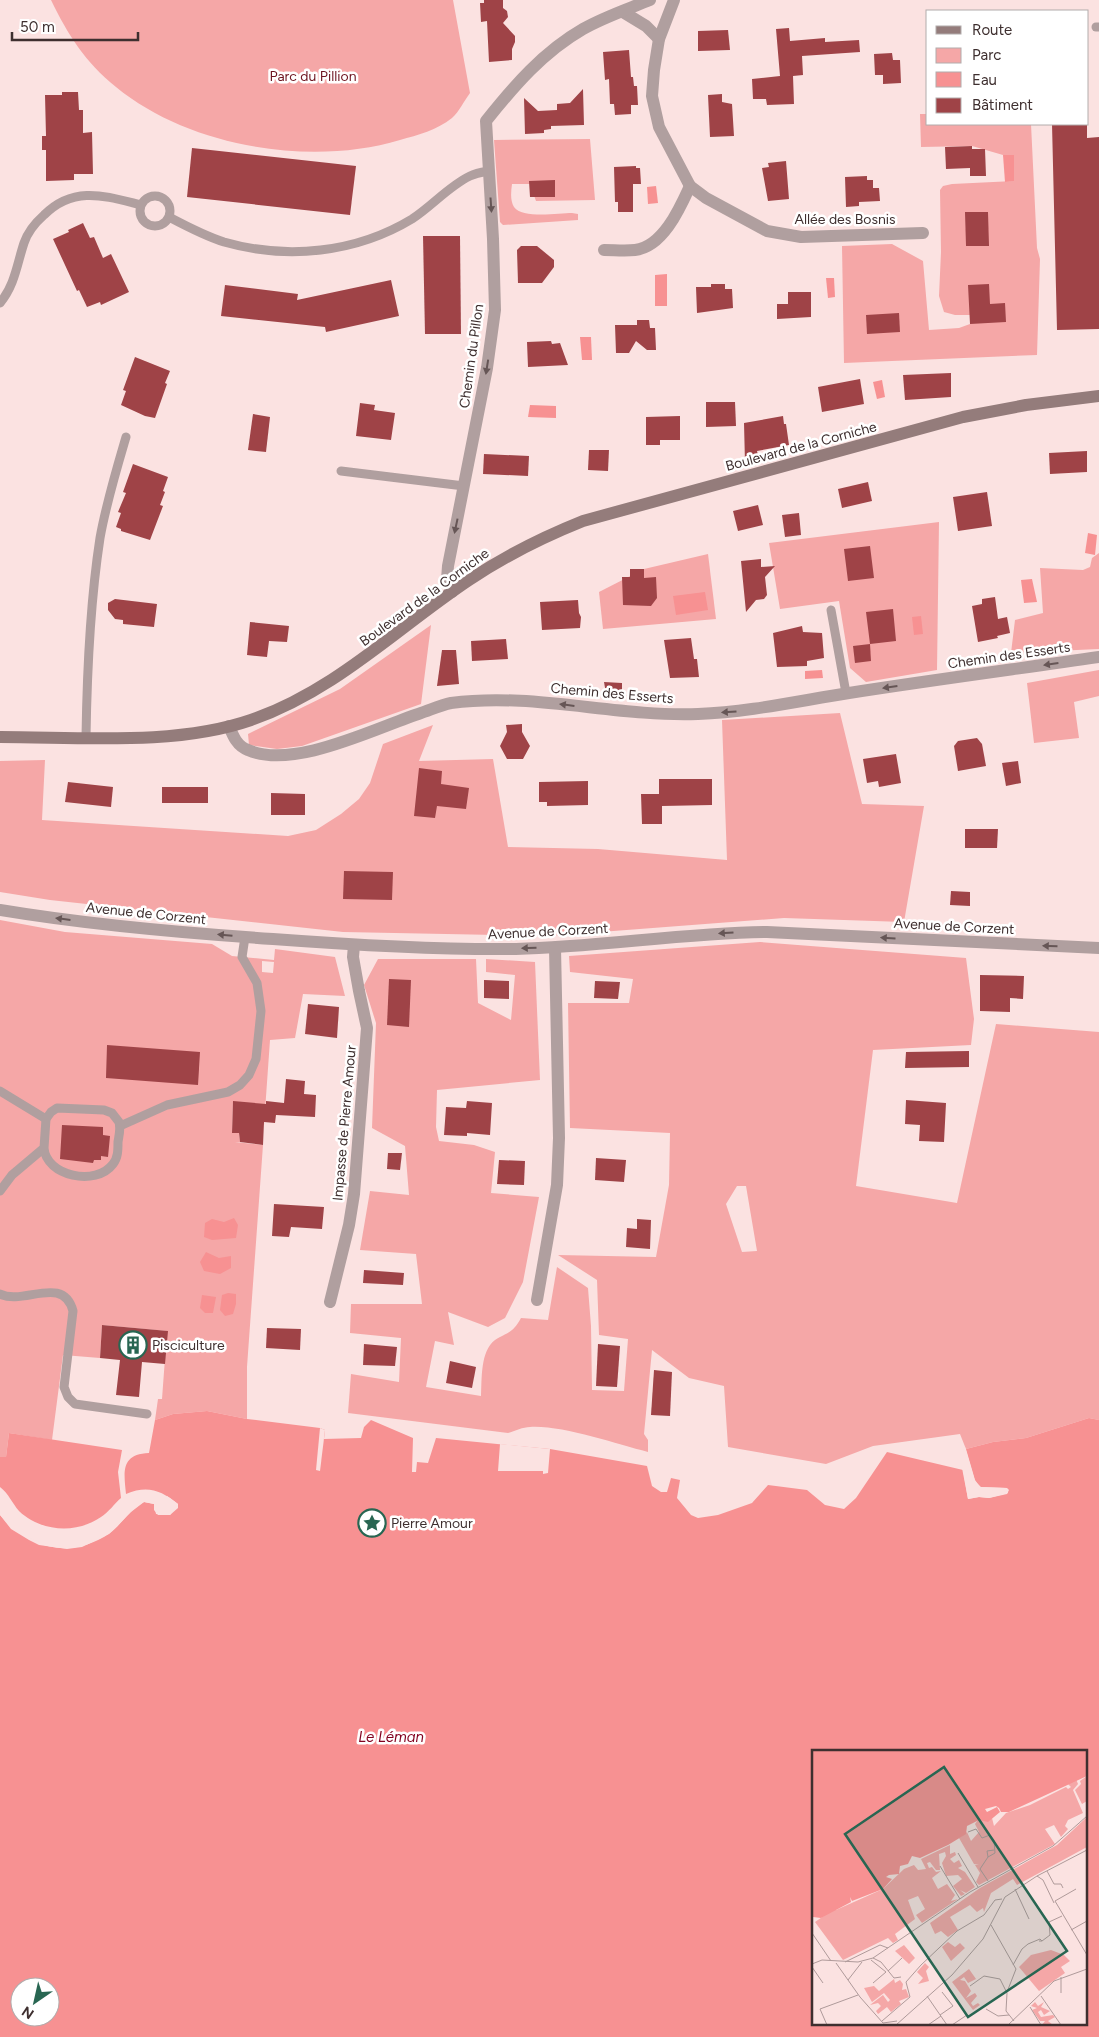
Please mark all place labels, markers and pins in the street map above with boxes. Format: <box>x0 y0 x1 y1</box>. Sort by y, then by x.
building icon: Pisciculture <box>118 1330 148 1360</box>
place label: Pisciculture <box>152 1337 225 1354</box>
place icon: Pierre Amour <box>357 1508 387 1538</box>
place label: Pierre Amour <box>391 1515 473 1532</box>

